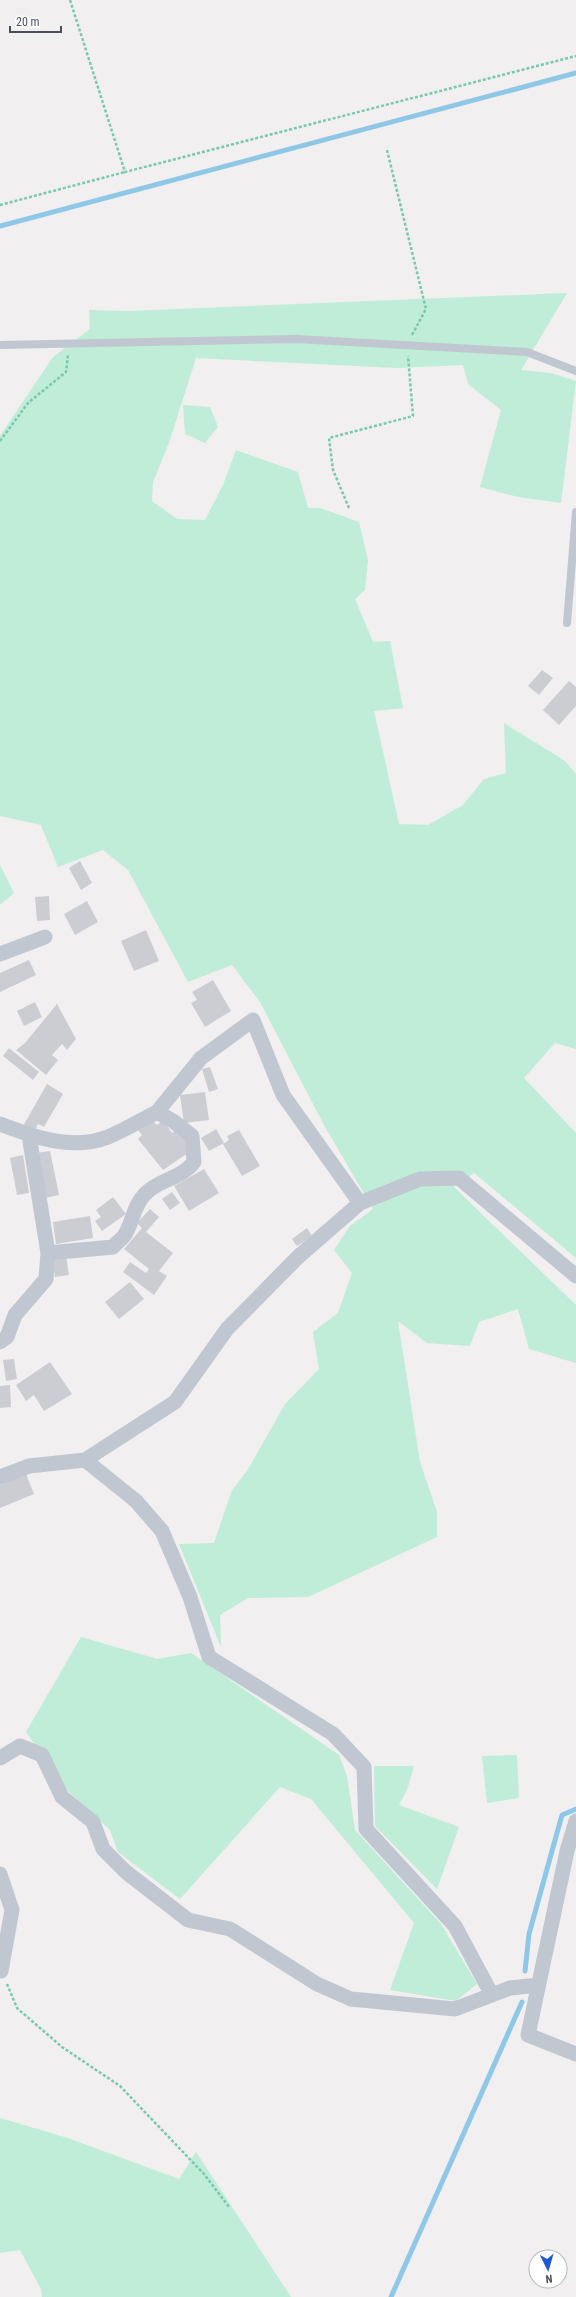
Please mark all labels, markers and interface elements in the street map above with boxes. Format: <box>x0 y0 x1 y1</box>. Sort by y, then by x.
scale bar <box>10 8 61 34</box>
text: 20 m <box>16 15 40 29</box>
north arrow <box>528 2249 568 2289</box>
text: N <box>545 2272 553 2285</box>

